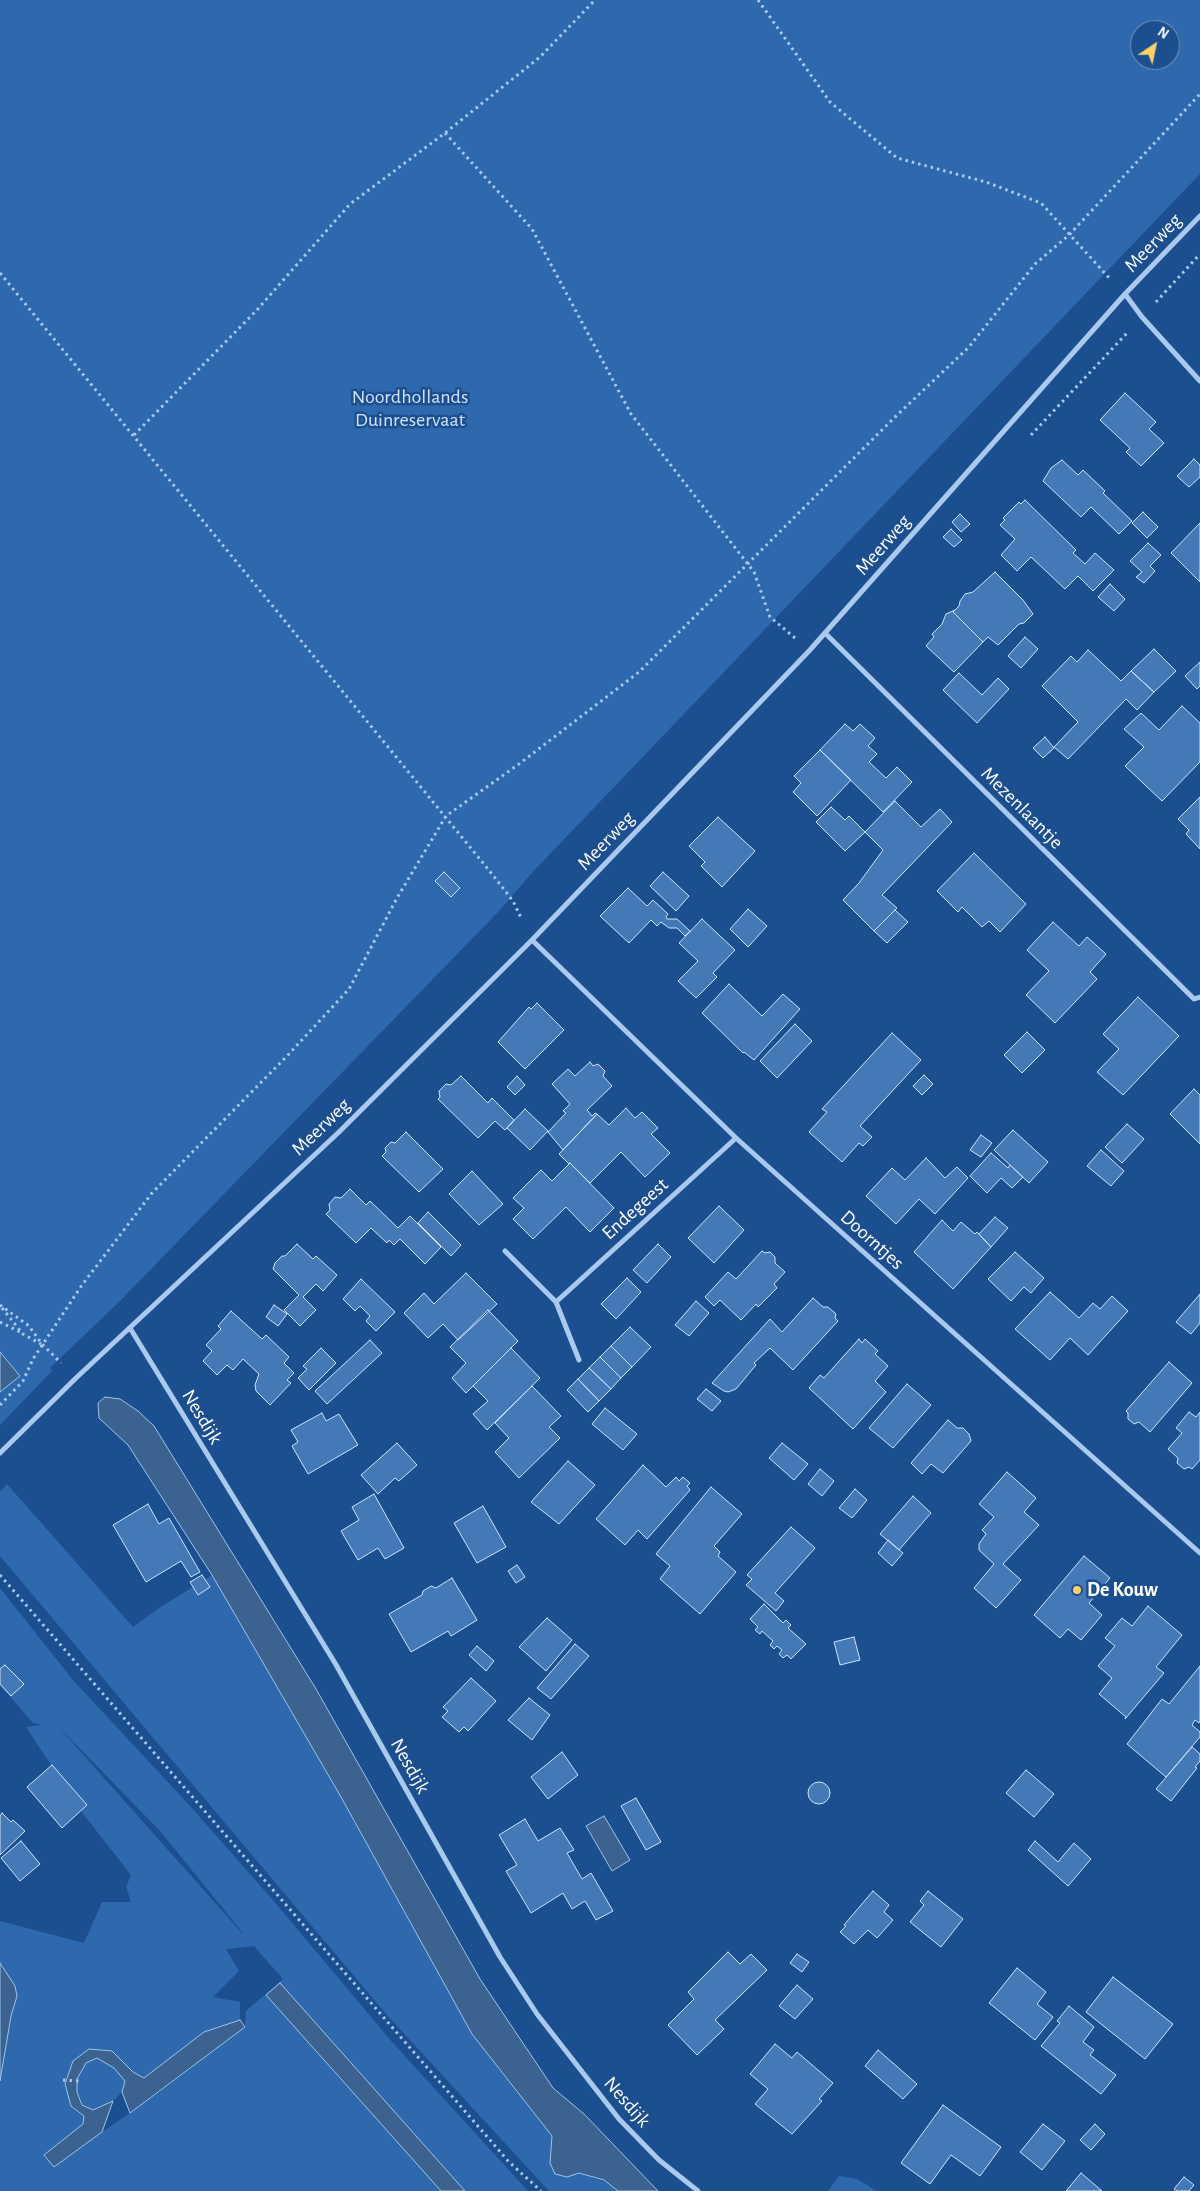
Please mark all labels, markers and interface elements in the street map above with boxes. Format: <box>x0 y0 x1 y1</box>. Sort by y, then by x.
north arrow <box>1130 20 1180 70</box>
text: N <box>1155 25 1171 42</box>
street label: Meerweg <box>1119 209 1187 277</box>
park label: Noordhollands Duinreservaat <box>352 385 468 432</box>
street label: Meerweg <box>850 510 916 580</box>
street label: Mezenlaantje <box>976 762 1068 854</box>
street label: Meerweg <box>572 807 640 875</box>
street label: Meerweg <box>287 1093 355 1161</box>
street label: Endegeest <box>597 1173 673 1245</box>
street label: Doorntjes <box>835 1205 909 1275</box>
street label: Nesdijk <box>176 1385 228 1449</box>
place label: De Kouw <box>1087 1578 1158 1602</box>
marker: De Kouw <box>1071 1584 1083 1596</box>
street label: Nesdijk <box>385 1734 435 1798</box>
street label: Nesdijk <box>598 2072 656 2132</box>

